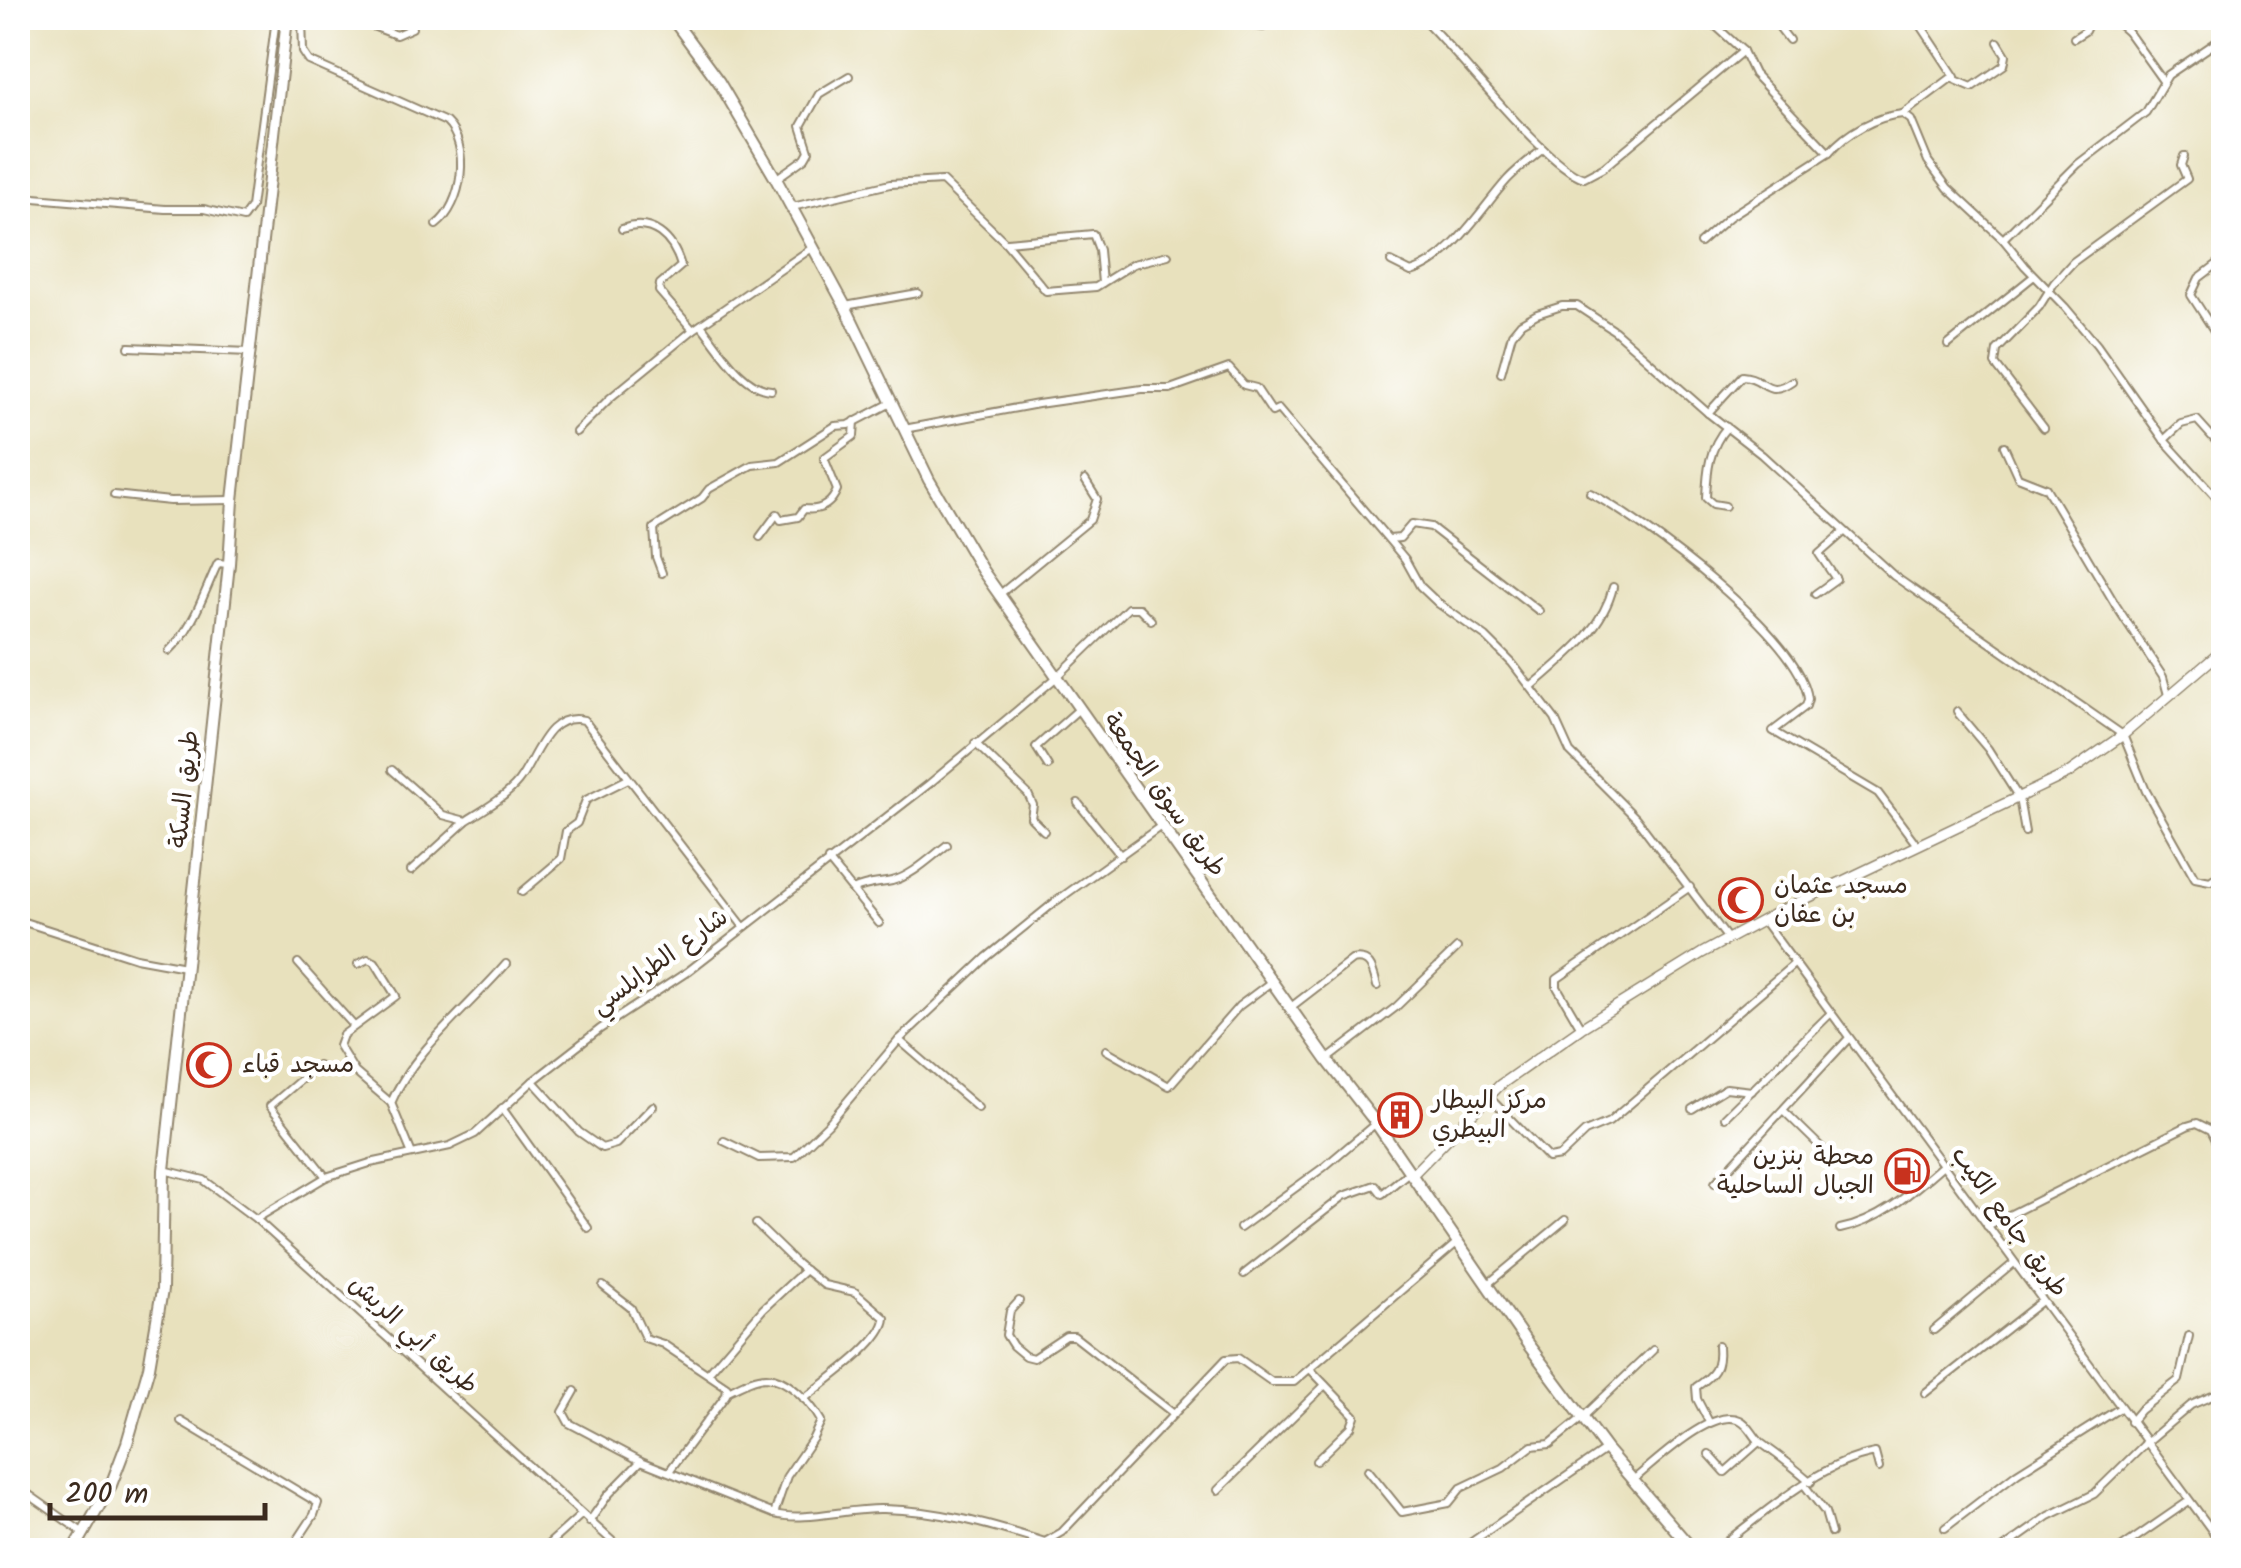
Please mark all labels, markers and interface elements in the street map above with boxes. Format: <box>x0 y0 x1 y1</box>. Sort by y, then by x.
street label: طريق سوق الجمعة <box>1092 704 1236 886</box>
street label: طريق السكة <box>159 728 211 850</box>
place label: مسجد عثمان بن عفان <box>1774 866 1908 935</box>
mosque icon: مسجد عثمان بن عفان <box>1718 877 1764 923</box>
street label: شارع الطرابلسي <box>583 898 737 1026</box>
mosque icon: مسجد قباء <box>186 1042 232 1088</box>
place label: مسجد قباء <box>242 1045 354 1085</box>
place label: مركز البيطار البيطري <box>1430 1081 1547 1150</box>
building icon: مركز البيطار البيطري <box>1377 1092 1423 1138</box>
place label: محطة بنزين الجبال الساحلية <box>1717 1137 1874 1206</box>
street label: طريق جامع الكيب <box>1940 1138 2078 1306</box>
fuel station icon: محطة بنزين الجبال الساحلية <box>1884 1148 1930 1194</box>
street label: طريق أبي الريش <box>339 1266 487 1404</box>
scale bar <box>50 1458 265 1520</box>
text: 200 m <box>65 1471 148 1519</box>

